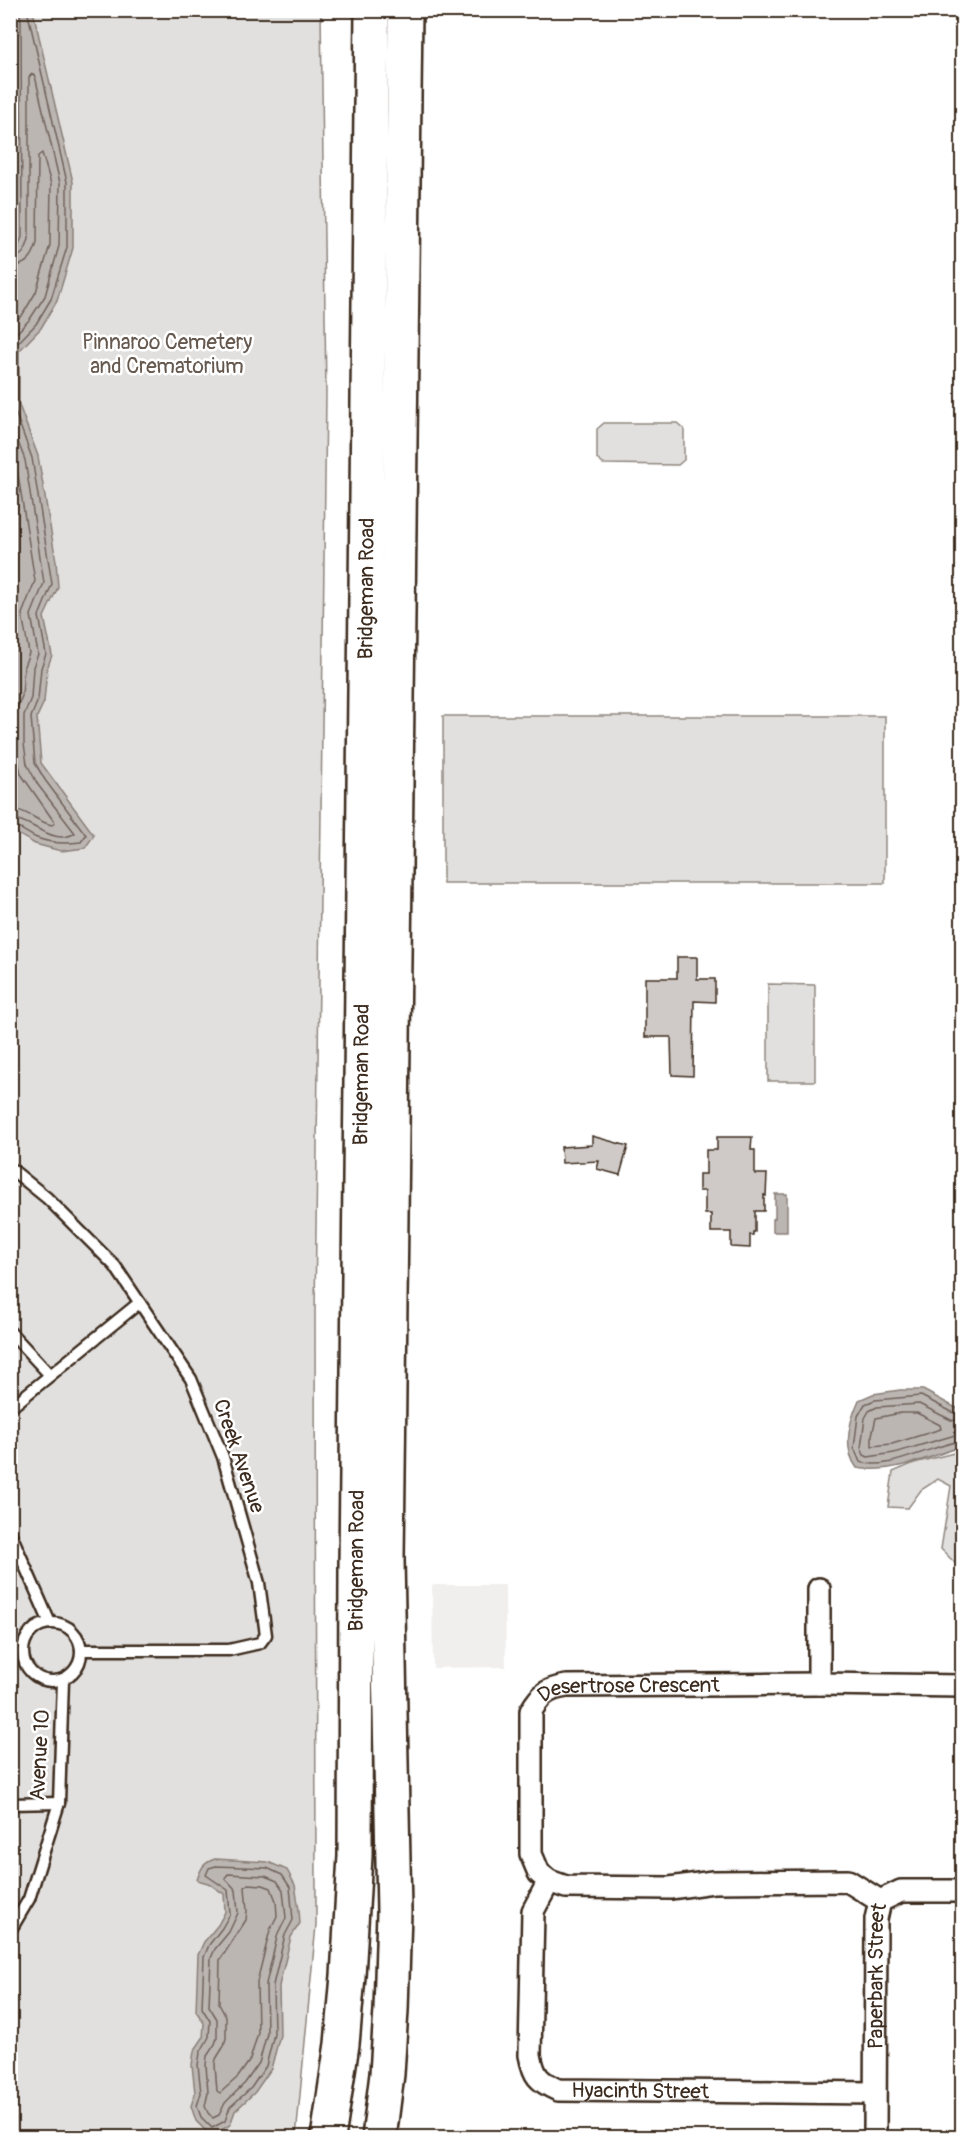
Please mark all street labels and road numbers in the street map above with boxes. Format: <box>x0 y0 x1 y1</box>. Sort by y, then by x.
street label: Bridgeman Road <box>352 518 380 660</box>
street label: Bridgeman Road <box>347 1003 375 1146</box>
street label: Creek Avenue <box>207 1396 271 1517</box>
street label: Bridgeman Road <box>342 1489 370 1631</box>
street label: Desertrose Crescent <box>532 1671 720 1708</box>
street label: Avenue 10 <box>24 1709 56 1801</box>
street label: Paperbark Street <box>862 1900 893 2049</box>
street label: Hyacinth Street <box>571 2077 710 2105</box>

